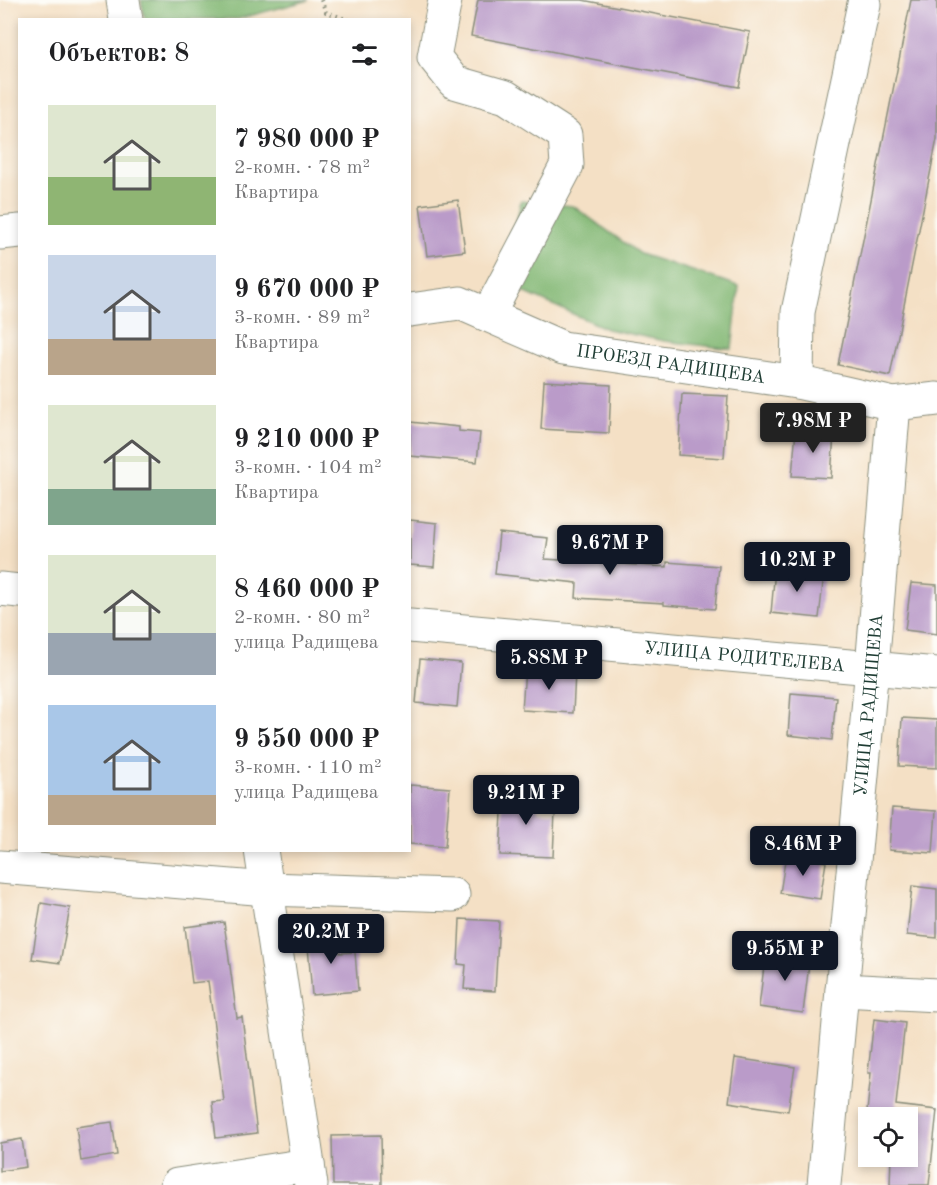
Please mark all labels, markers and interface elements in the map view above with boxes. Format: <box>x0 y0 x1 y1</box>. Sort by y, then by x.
icon: filters <box>348 38 381 71</box>
text: Объектов: 8 <box>48 41 189 67</box>
text: 7 980 000 ₽ <box>234 127 380 153</box>
icon: home <box>96 129 168 201</box>
text: 2-комн. · 78 m² <box>234 158 370 178</box>
text: Квартира <box>234 183 319 203</box>
text: 9 670 000 ₽ <box>234 277 380 303</box>
icon: home <box>96 279 168 351</box>
text: 3-комн. · 89 m² <box>234 308 370 328</box>
text: Квартира <box>234 333 319 353</box>
street label: ПРОЕЗД РАДИЩЕВА <box>575 342 767 387</box>
pin: 7.98M ₽ <box>758 403 868 454</box>
text: 7.98M ₽ <box>774 412 852 432</box>
text: 9 210 000 ₽ <box>234 427 380 453</box>
icon: home <box>96 429 168 501</box>
text: 3-комн. · 104 m² <box>234 458 382 478</box>
text: Квартира <box>234 483 319 503</box>
pin: 9.67M ₽ <box>555 525 665 576</box>
text: 9.67M ₽ <box>571 534 649 554</box>
pin: 10.2M ₽ <box>742 542 852 593</box>
text: 10.2M ₽ <box>758 551 836 571</box>
text: 8 460 000 ₽ <box>234 577 380 603</box>
icon: home <box>96 579 168 651</box>
text: 2-комн. · 80 m² <box>234 608 370 628</box>
street label: УЛИЦА РАДИЩЕВА <box>852 613 886 797</box>
text: улица Радищева <box>234 633 379 653</box>
street label: УЛИЦА РОДИТЕЛЕВА <box>643 639 846 676</box>
pin: 5.88M ₽ <box>494 640 604 691</box>
text: 5.88M ₽ <box>510 649 588 669</box>
text: 9 550 000 ₽ <box>234 727 380 753</box>
icon: home <box>96 729 168 801</box>
text: 3-комн. · 110 m² <box>234 758 382 778</box>
pin: 9.21M ₽ <box>471 775 581 826</box>
text: улица Радищева <box>234 783 379 803</box>
text: 9.21M ₽ <box>487 784 565 804</box>
pin: 8.46M ₽ <box>748 826 858 877</box>
text: 8.46M ₽ <box>764 835 842 855</box>
pin: 20.2M ₽ <box>276 914 386 965</box>
text: 20.2M ₽ <box>292 923 370 943</box>
pin: 9.55M ₽ <box>730 931 840 982</box>
text: 9.55M ₽ <box>746 940 824 960</box>
map controls <box>858 1107 918 1167</box>
button: locate <box>858 1107 918 1167</box>

